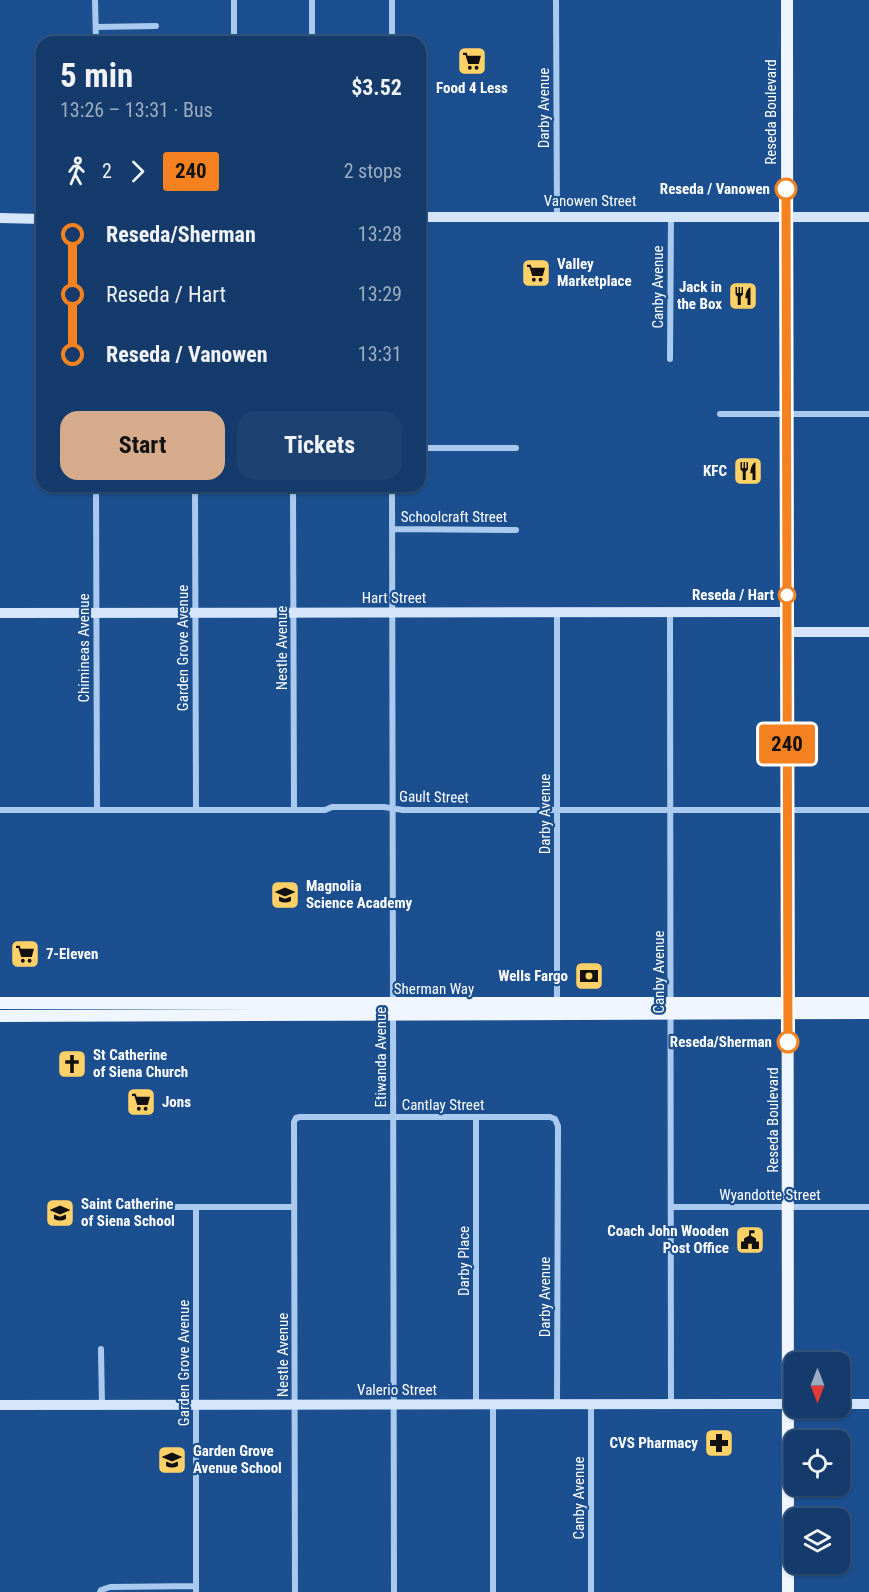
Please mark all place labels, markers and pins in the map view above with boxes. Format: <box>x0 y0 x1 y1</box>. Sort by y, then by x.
supermarket icon: Food 4 Less <box>456 45 488 77</box>
place label: Food 4 Less <box>436 79 508 97</box>
marker: Reseda / Vanowen <box>775 178 797 200</box>
place label: Reseda / Vanowen <box>660 180 770 198</box>
place label: Valley Marketplace <box>557 255 632 290</box>
supermarket icon: Valley Marketplace <box>520 257 552 289</box>
place label: Jack in the Box <box>677 278 722 313</box>
restaurant icon: Jack in the Box <box>727 280 759 312</box>
restaurant icon: KFC <box>732 455 764 487</box>
place label: KFC <box>703 462 727 480</box>
place label: Reseda / Hart <box>692 586 774 604</box>
marker: Reseda / Hart <box>778 586 796 604</box>
place label: Magnolia Science Academy <box>306 877 413 912</box>
school or university icon: Magnolia Science Academy <box>269 879 301 911</box>
supermarket icon: 7-Eleven <box>9 938 41 970</box>
place label: 7-Eleven <box>46 945 98 963</box>
bank icon: Wells Fargo <box>573 960 605 992</box>
place label: Wells Fargo <box>498 967 568 985</box>
marker: Reseda/Sherman <box>777 1031 799 1053</box>
place label: Reseda/Sherman <box>670 1033 772 1051</box>
place label: St Catherine of Siena Church <box>93 1046 188 1081</box>
church icon: St Catherine of Siena Church <box>56 1048 88 1080</box>
supermarket icon: Jons <box>125 1086 157 1118</box>
place label: Jons <box>162 1093 191 1111</box>
place label: Saint Catherine of Siena School <box>81 1195 175 1230</box>
school or university icon: Saint Catherine of Siena School <box>44 1197 76 1229</box>
place label: Coach John Wooden Post Office <box>607 1222 729 1257</box>
public building icon: Coach John Wooden Post Office <box>734 1224 766 1256</box>
pharmacy icon: CVS Pharmacy <box>703 1427 735 1459</box>
place label: CVS Pharmacy <box>610 1434 698 1452</box>
place label: Garden Grove Avenue School <box>193 1442 282 1477</box>
school or university icon: Garden Grove Avenue School <box>156 1444 188 1476</box>

